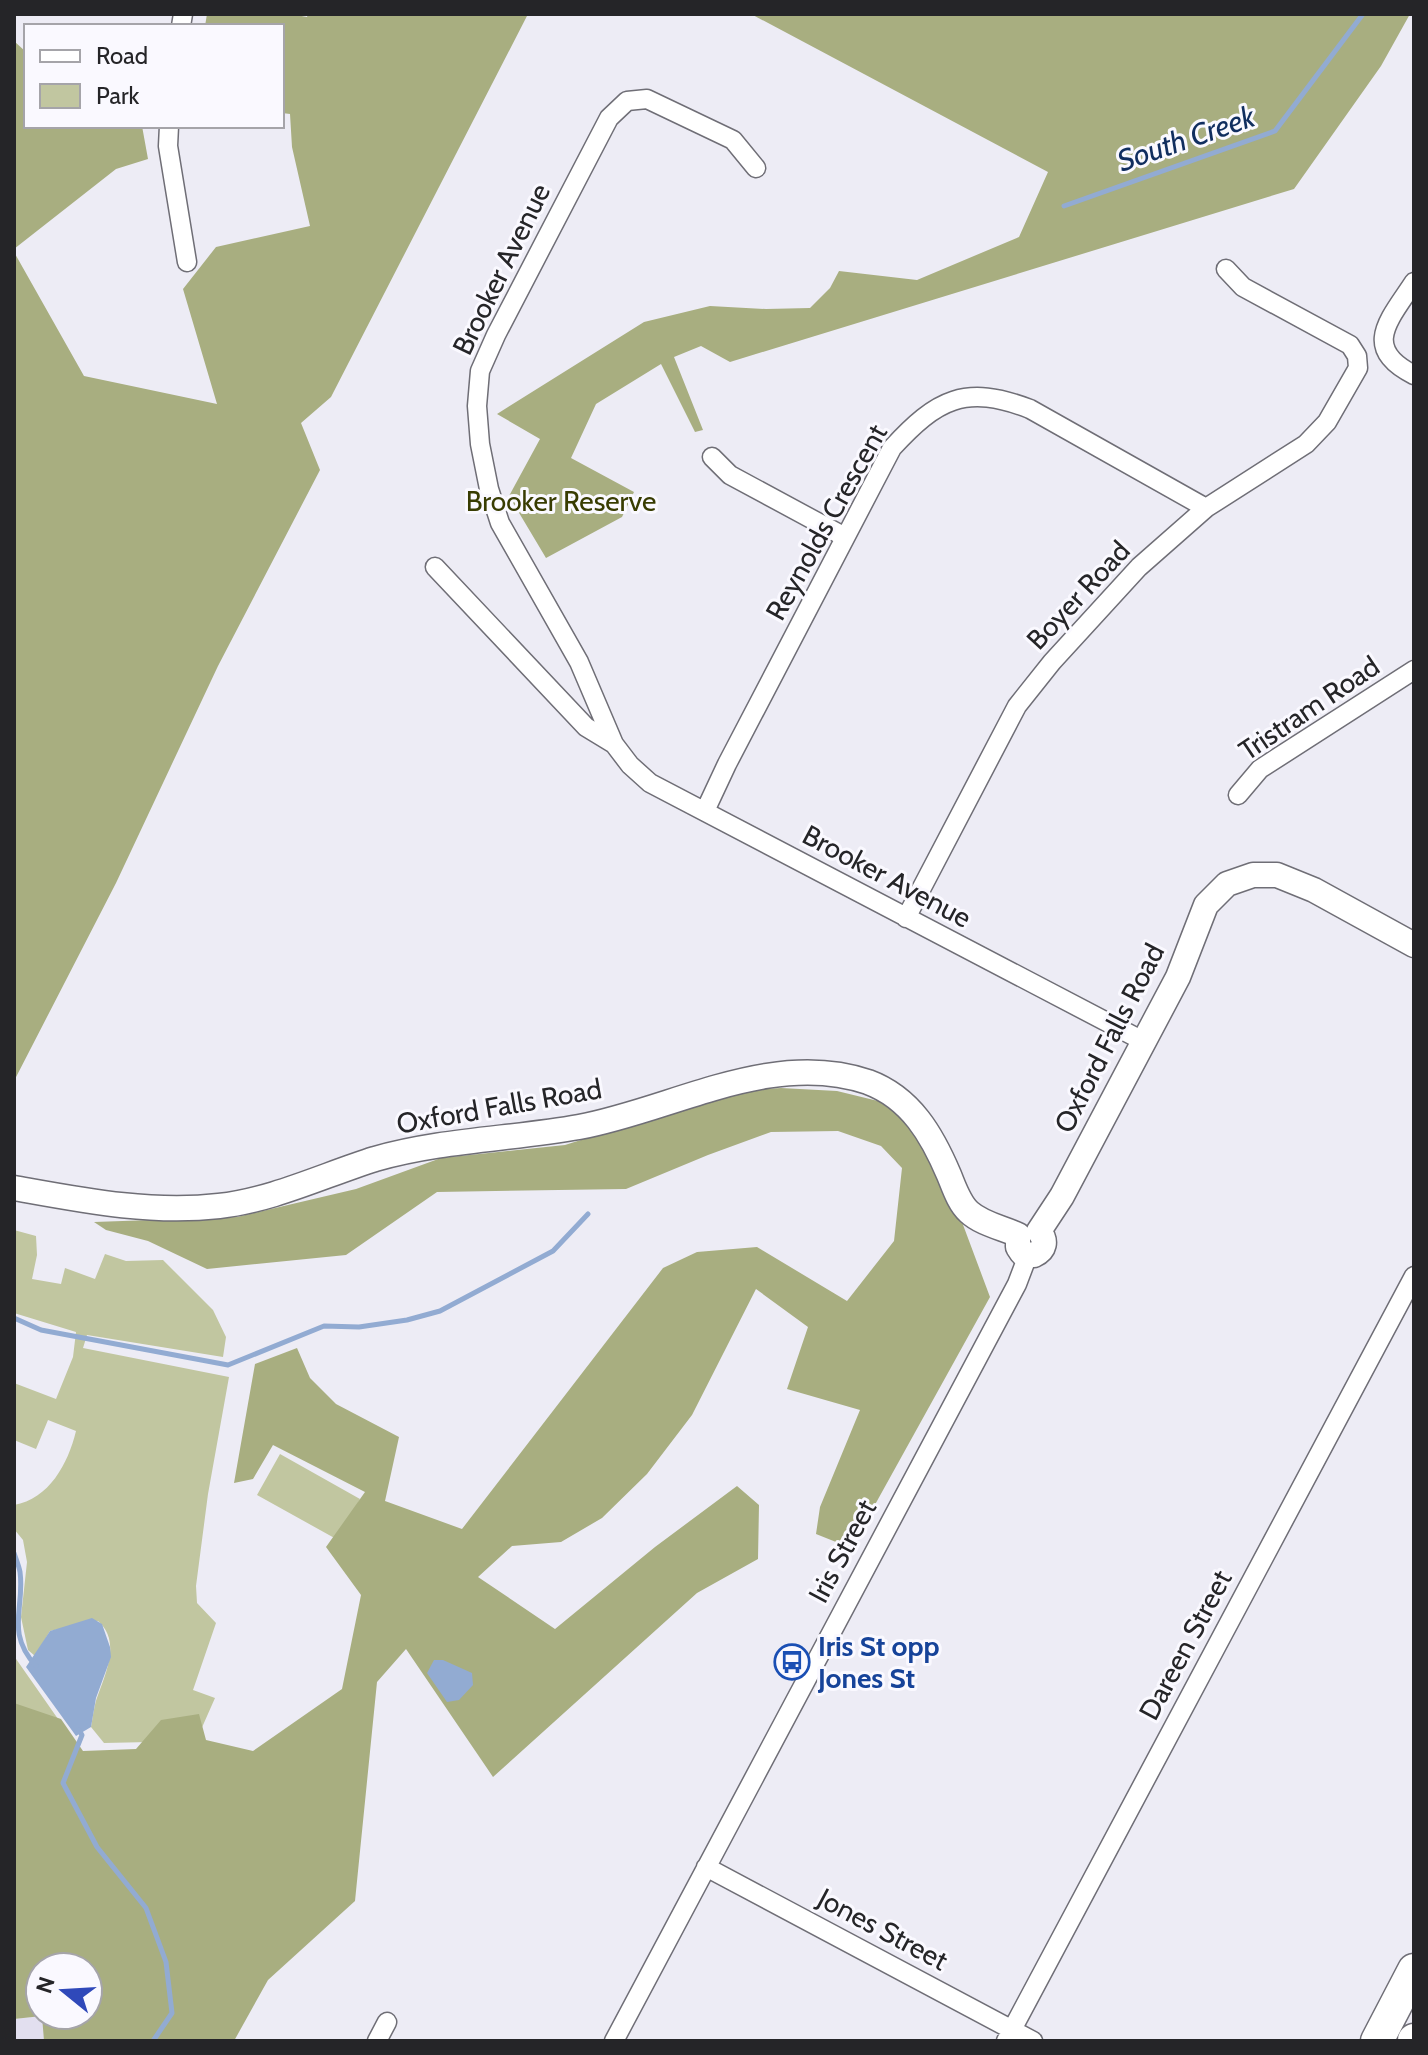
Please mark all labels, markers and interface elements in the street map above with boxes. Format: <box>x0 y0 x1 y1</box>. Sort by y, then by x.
legend <box>24 24 284 128</box>
text: Road <box>96 41 148 70</box>
text: Park <box>96 81 139 110</box>
water label: South Creek <box>1112 97 1261 179</box>
street label: Brooker Avenue <box>445 178 557 360</box>
street label: Reynolds Crescent <box>758 418 894 626</box>
park label: Brooker Reserve <box>466 484 656 518</box>
street label: Boyer Road <box>1019 534 1137 656</box>
street label: Tristram Road <box>1232 649 1386 767</box>
street label: Brooker Avenue <box>797 817 977 935</box>
street label: Oxford Falls Road <box>1047 938 1171 1138</box>
street label: Oxford Falls Road <box>394 1071 604 1141</box>
street label: Iris Street <box>801 1494 883 1608</box>
street label: Dareen Street <box>1131 1564 1239 1726</box>
place label: Iris St opp Jones St <box>817 1629 940 1695</box>
bus stop icon: Iris St opp Jones St <box>773 1643 811 1681</box>
street label: Jones Street <box>811 1880 954 1977</box>
north arrow <box>24 1951 104 2031</box>
text: N <box>30 1973 61 1997</box>

